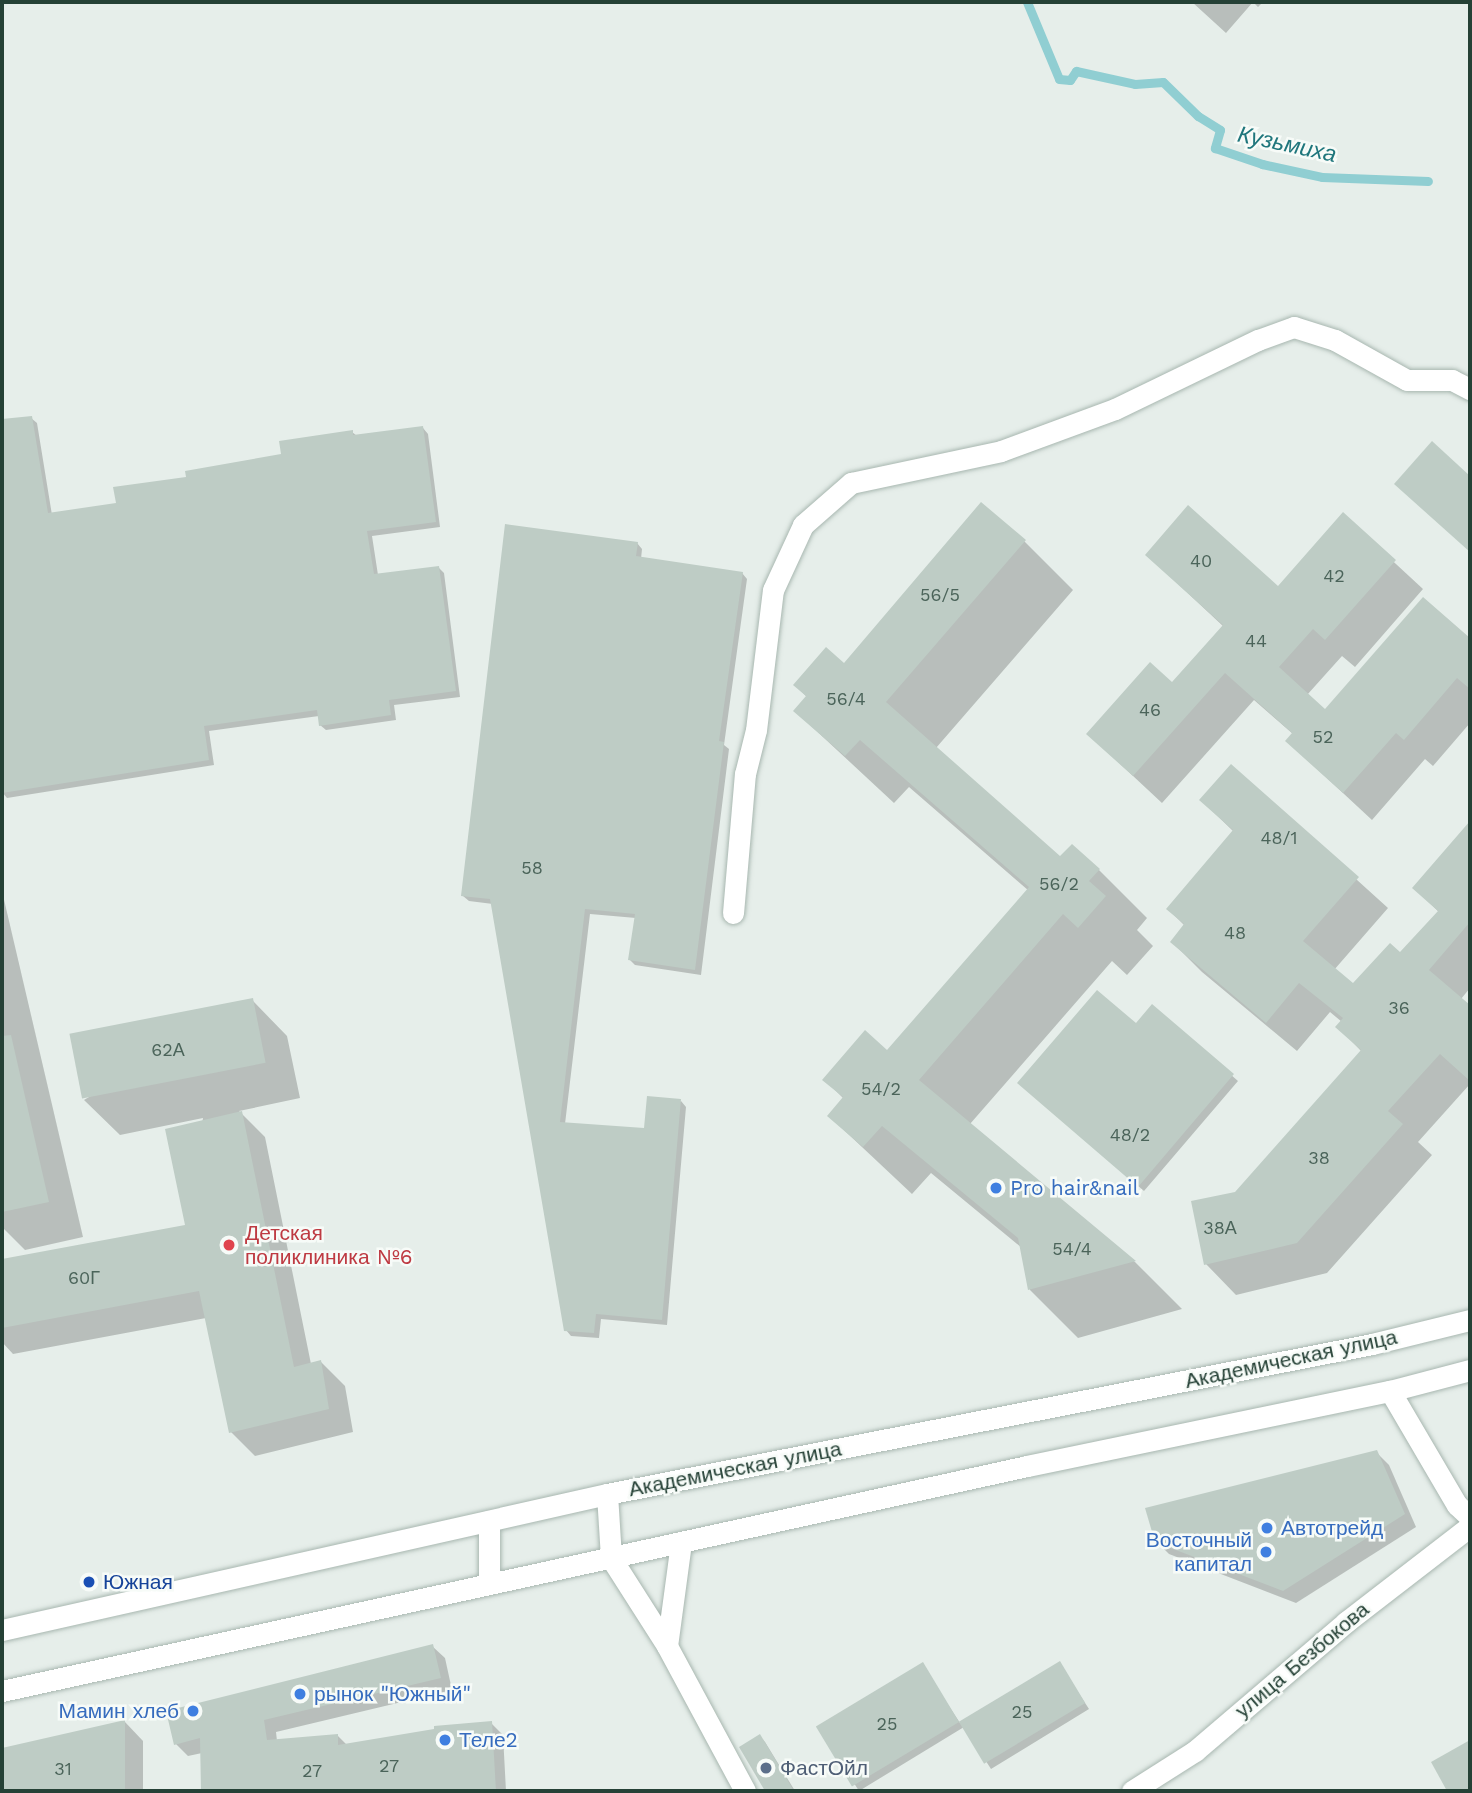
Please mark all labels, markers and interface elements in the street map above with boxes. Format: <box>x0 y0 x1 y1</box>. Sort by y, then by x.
water label: Кузьмиха <box>1235 121 1339 169</box>
house number: 40 <box>1190 550 1212 572</box>
house number: 42 <box>1323 565 1345 587</box>
house number: 56/5 <box>920 584 960 606</box>
house number: 44 <box>1245 630 1267 652</box>
house number: 56/4 <box>826 688 866 710</box>
house number: 46 <box>1139 699 1161 721</box>
house number: 52 <box>1313 726 1333 748</box>
house number: 48/1 <box>1261 827 1297 849</box>
house number: 58 <box>521 857 543 879</box>
house number: 56/2 <box>1039 873 1079 895</box>
house number: 48 <box>1224 922 1246 944</box>
house number: 36 <box>1388 997 1410 1019</box>
house number: 62А <box>151 1039 185 1061</box>
house number: 54/2 <box>861 1078 901 1100</box>
house number: 48/2 <box>1110 1124 1150 1146</box>
house number: 38 <box>1308 1147 1330 1169</box>
place label: Pro hair&nail <box>1010 1175 1139 1201</box>
marker: Pro hair&nail <box>988 1180 1004 1196</box>
house number: 38А <box>1203 1217 1237 1239</box>
place label: Детская поликлиника №6 <box>245 1220 413 1270</box>
marker: Детская поликлиника №6 <box>219 1235 239 1255</box>
house number: 54/4 <box>1052 1238 1092 1260</box>
house number: 60Г <box>68 1267 100 1289</box>
street label: Академическая улица <box>1183 1324 1399 1394</box>
street label: Академическая улица <box>627 1436 843 1502</box>
place label: Автотрейд <box>1281 1515 1383 1541</box>
marker: Автотрейд <box>1259 1520 1275 1536</box>
place label: Восточный капитал <box>1146 1527 1252 1577</box>
marker: Восточный капитал <box>1258 1544 1274 1560</box>
place label: Южная <box>103 1569 173 1595</box>
marker: Южная <box>81 1574 97 1590</box>
street label: улица Безбокова <box>1230 1597 1374 1723</box>
place label: рынок "Южный" <box>314 1681 471 1707</box>
marker: рынок "Южный" <box>292 1686 308 1702</box>
place label: Мамин хлеб <box>58 1698 179 1724</box>
house number: 25 <box>1012 1701 1032 1723</box>
marker: Мамин хлеб <box>185 1703 201 1719</box>
house number: 25 <box>877 1713 897 1735</box>
place label: Теле2 <box>459 1727 518 1753</box>
marker: Теле2 <box>437 1732 453 1748</box>
house number: 27 <box>379 1755 399 1777</box>
place label: ФастОйл <box>780 1755 868 1781</box>
house number: 31 <box>54 1758 72 1780</box>
house number: 27 <box>302 1760 322 1782</box>
marker: ФастОйл <box>758 1760 774 1776</box>

